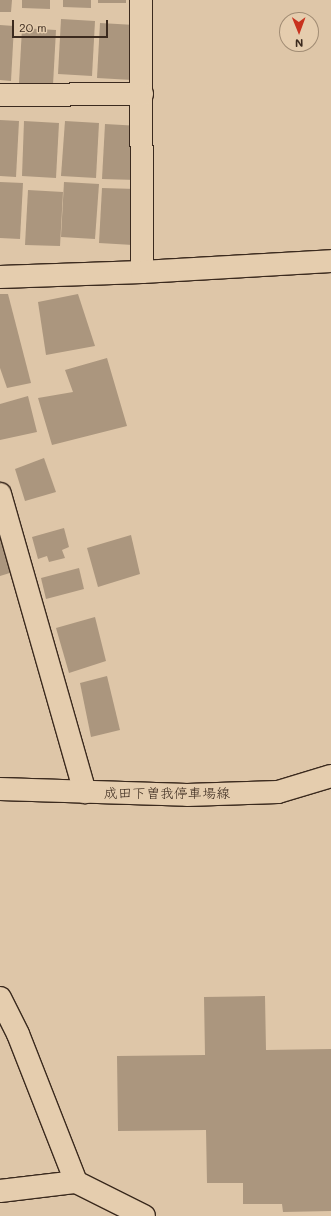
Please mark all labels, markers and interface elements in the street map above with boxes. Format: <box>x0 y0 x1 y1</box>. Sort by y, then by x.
scale bar <box>14 12 110 38</box>
north arrow <box>279 12 319 52</box>
text: 20 m <box>19 19 47 35</box>
text: N <box>295 36 304 51</box>
street label: 成田下曽我停車場線 <box>104 785 230 801</box>

